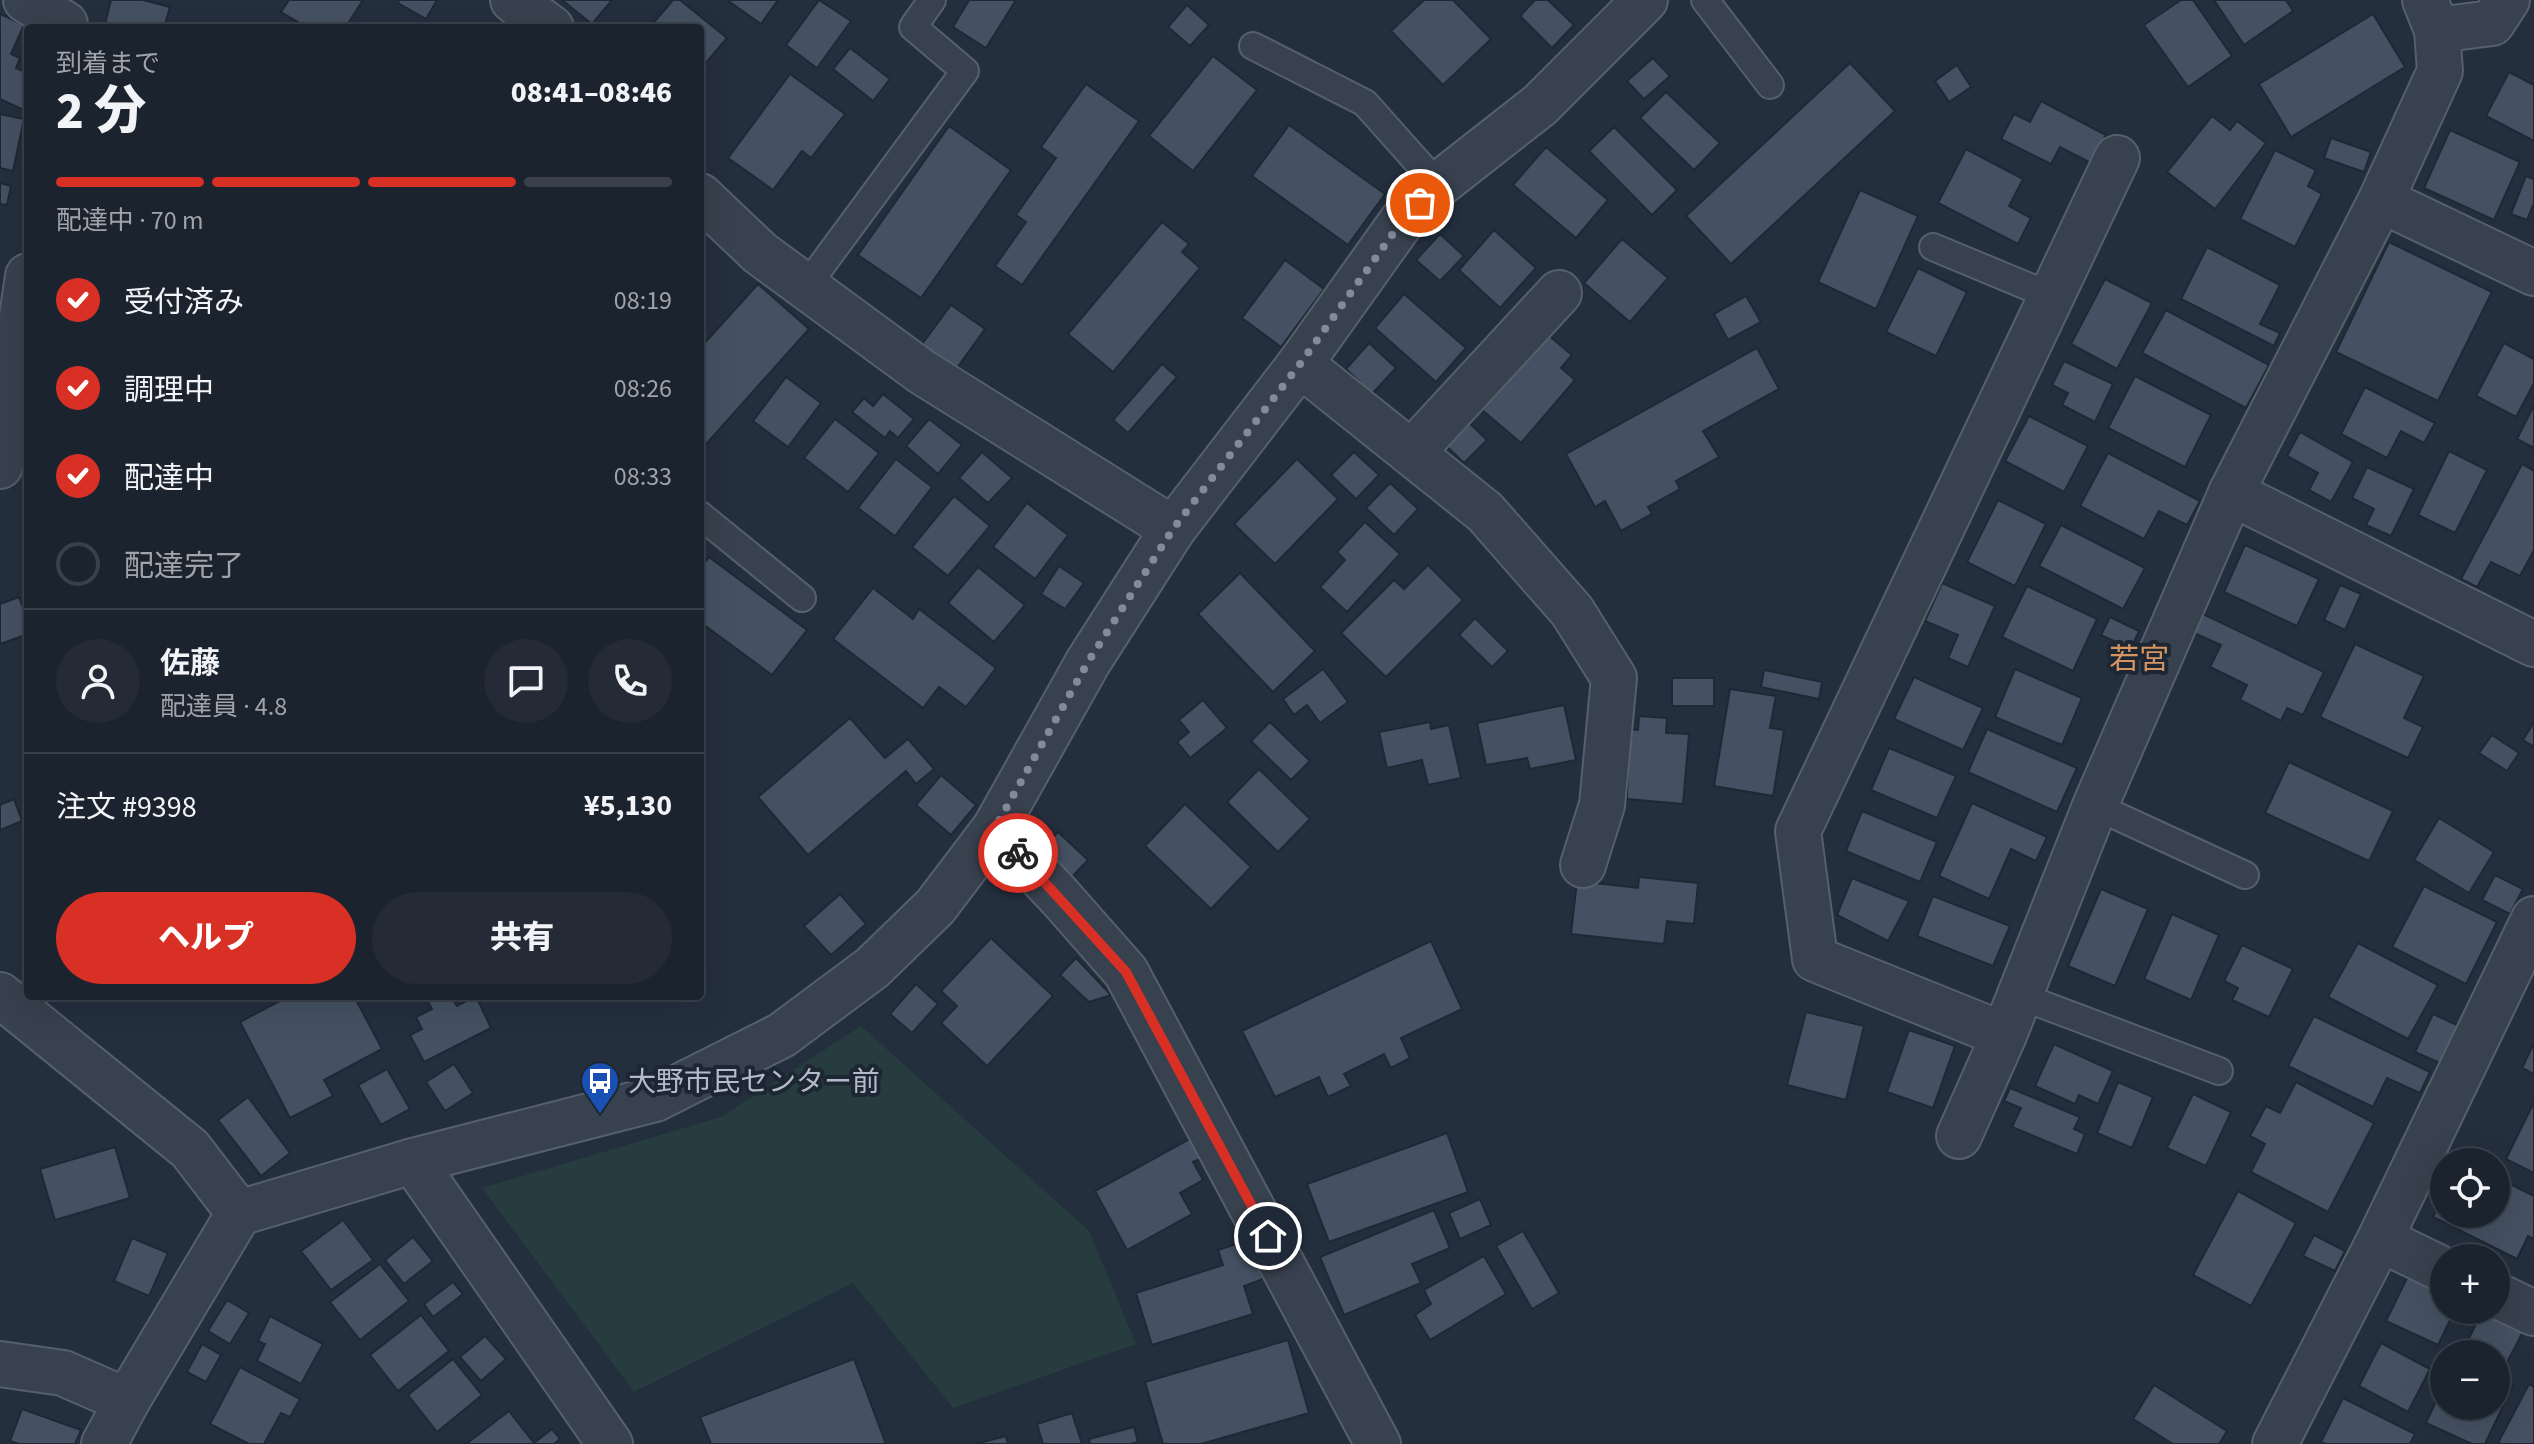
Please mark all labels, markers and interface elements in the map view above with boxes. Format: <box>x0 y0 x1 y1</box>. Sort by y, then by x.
text: 到着まで <box>56 45 160 82</box>
text: 08:41–08:46 <box>511 71 672 114</box>
text: 2 分 <box>56 75 146 149</box>
pin <box>1386 169 1454 237</box>
icon: bag <box>1398 181 1442 225</box>
text: 配達中 · 70 m <box>56 202 203 239</box>
icon: check <box>56 278 100 322</box>
text: 受付済み <box>124 281 244 324</box>
text: 08:19 <box>614 282 672 319</box>
icon: check <box>56 366 100 410</box>
text: 調理中 <box>124 369 214 412</box>
text: 08:26 <box>614 370 672 407</box>
icon: check <box>56 454 100 498</box>
text: 配達中 <box>124 457 214 500</box>
text: 08:33 <box>614 458 672 495</box>
text: 配達完了 <box>124 545 244 588</box>
district label: 若宮 <box>2109 638 2169 681</box>
button: person <box>56 639 140 723</box>
button: chat <box>484 639 568 723</box>
button: phone <box>588 639 672 723</box>
text: 佐藤 <box>160 642 220 685</box>
text: 配達員 · 4.8 <box>160 688 287 725</box>
text: ¥5,130 <box>584 784 672 827</box>
text: 注文 #9398 <box>56 786 197 829</box>
courier <box>978 813 1058 893</box>
icon: bike <box>996 831 1040 875</box>
button: ヘルプ <box>56 892 356 984</box>
button: 共有 <box>372 892 672 984</box>
bus stop icon: 大野市民センター前 <box>579 1060 621 1115</box>
place label: 大野市民センター前 <box>628 1062 880 1102</box>
map controls <box>2430 1148 2510 1420</box>
button: locate <box>2430 1148 2510 1228</box>
pin <box>1234 1202 1302 1270</box>
icon: home <box>1246 1214 1290 1258</box>
button: + <box>2430 1244 2510 1324</box>
button: − <box>2430 1340 2510 1420</box>

